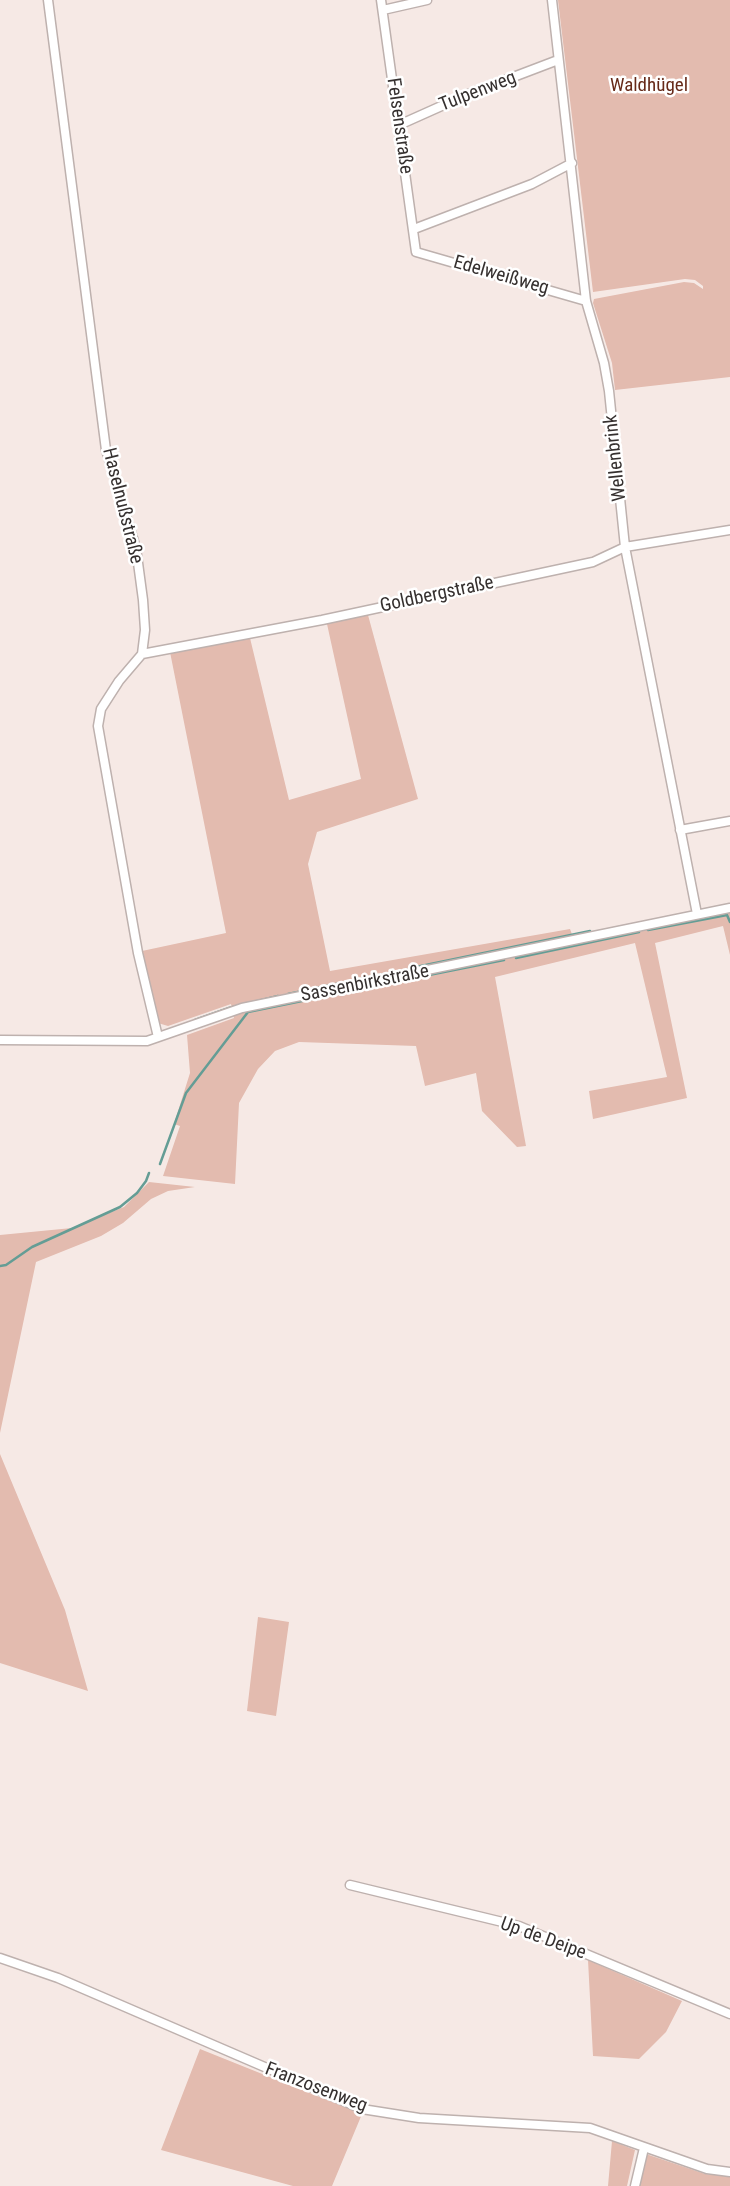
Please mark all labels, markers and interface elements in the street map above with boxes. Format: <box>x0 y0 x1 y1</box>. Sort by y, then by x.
street label: Tulpenweg <box>436 67 520 117</box>
park label: Waldhügel <box>610 75 688 97</box>
street label: Felsenstraße <box>381 77 417 175</box>
street label: Edelweißweg <box>451 252 551 300</box>
street label: Wellenbrink <box>600 413 632 503</box>
street label: Haselnußstraße <box>97 446 147 566</box>
street label: Goldbergstraße <box>378 572 496 618</box>
street label: Sassenbirkstraße <box>299 960 431 1008</box>
street label: Up de Deipe <box>497 1913 589 1965</box>
street label: Franzosenweg <box>262 2058 370 2118</box>

